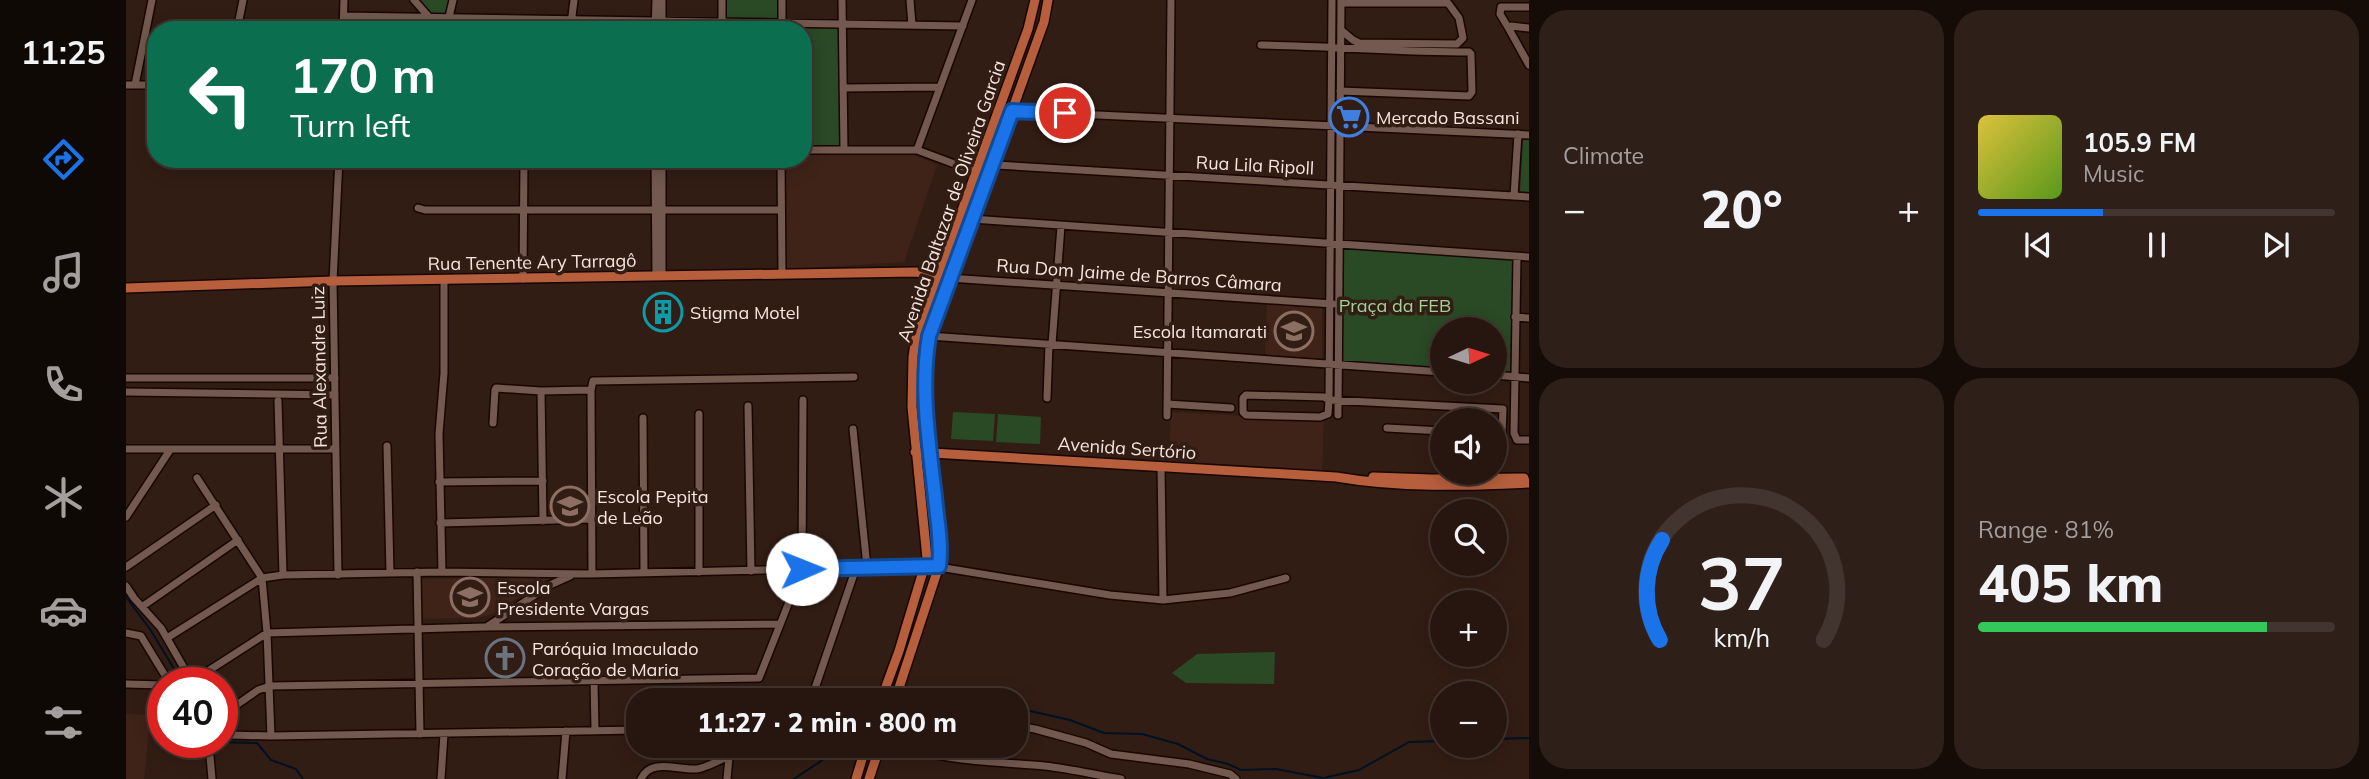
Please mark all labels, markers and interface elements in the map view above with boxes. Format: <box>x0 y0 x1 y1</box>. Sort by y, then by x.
text: 11:25 <box>21 32 105 72</box>
text: 170 m <box>290 44 436 105</box>
icon: left <box>175 49 266 140</box>
street label: Avenida Baltazar de Oliveira Garcia <box>892 57 1010 345</box>
pin <box>1035 83 1095 143</box>
icon: arrive <box>1046 94 1084 132</box>
supermarket icon: Mercado Bassani <box>1328 96 1370 138</box>
text: Turn left <box>290 105 410 145</box>
place label: Mercado Bassani <box>1376 106 1520 129</box>
text: 105.9 FM <box>2083 126 2196 159</box>
icon: directions <box>39 135 88 184</box>
text: Climate <box>1563 141 1644 170</box>
street label: Rua Lila Ripoll <box>1195 150 1315 180</box>
text: Music <box>2083 159 2144 188</box>
text: 20° <box>1700 176 1783 241</box>
text: − <box>1563 185 1586 233</box>
text: + <box>1897 185 1920 233</box>
icon: previous <box>2019 226 2057 264</box>
icon: pause <box>2138 226 2176 264</box>
icon: next <box>2257 226 2295 264</box>
icon: music <box>39 248 88 297</box>
street label: Rua Tenente Ary Tarragô <box>427 249 637 275</box>
street label: Rua Dom Jaime de Barros Câmara <box>996 254 1282 296</box>
street label: Rua Alexandre Luiz <box>306 286 332 448</box>
building icon: Stigma Motel <box>642 291 684 333</box>
park label: Praça da FEB <box>1339 294 1451 317</box>
place label: Stigma Motel <box>690 301 800 324</box>
school or university icon: Escola Itamarati <box>1273 310 1315 352</box>
north arrow <box>1430 317 1507 394</box>
map controls <box>1430 317 1507 758</box>
place label: Escola Itamarati <box>1133 320 1267 343</box>
icon: phone <box>39 360 88 409</box>
button: sound <box>1430 408 1507 485</box>
street label: Avenida Sertório <box>1057 432 1197 464</box>
icon: climate <box>39 473 88 522</box>
school or university icon: Escola Pepita de Leão <box>549 485 591 527</box>
place label: Escola Pepita de Leão <box>597 485 708 529</box>
button: search <box>1430 499 1507 576</box>
text: Range · 81% <box>1978 515 2114 544</box>
position arrow <box>765 532 839 606</box>
text: 37 <box>1698 537 1785 628</box>
text: 405 km <box>1978 550 2163 615</box>
school or university icon: Escola Presidente Vargas <box>449 576 491 618</box>
place label: Escola Presidente Vargas <box>497 576 649 620</box>
icon: car <box>39 586 88 635</box>
button: + <box>1430 590 1507 667</box>
text: km/h <box>1713 621 1770 652</box>
church icon: Paróquia Imaculado Coração de Maria <box>484 637 526 679</box>
place label: Paróquia Imaculado Coração de Maria <box>532 637 698 681</box>
speed limit sign: 40 <box>147 667 238 758</box>
button: − <box>1430 681 1507 758</box>
icon: filters <box>39 698 88 747</box>
text: 11:27 · 2 min · 800 m <box>697 706 957 739</box>

